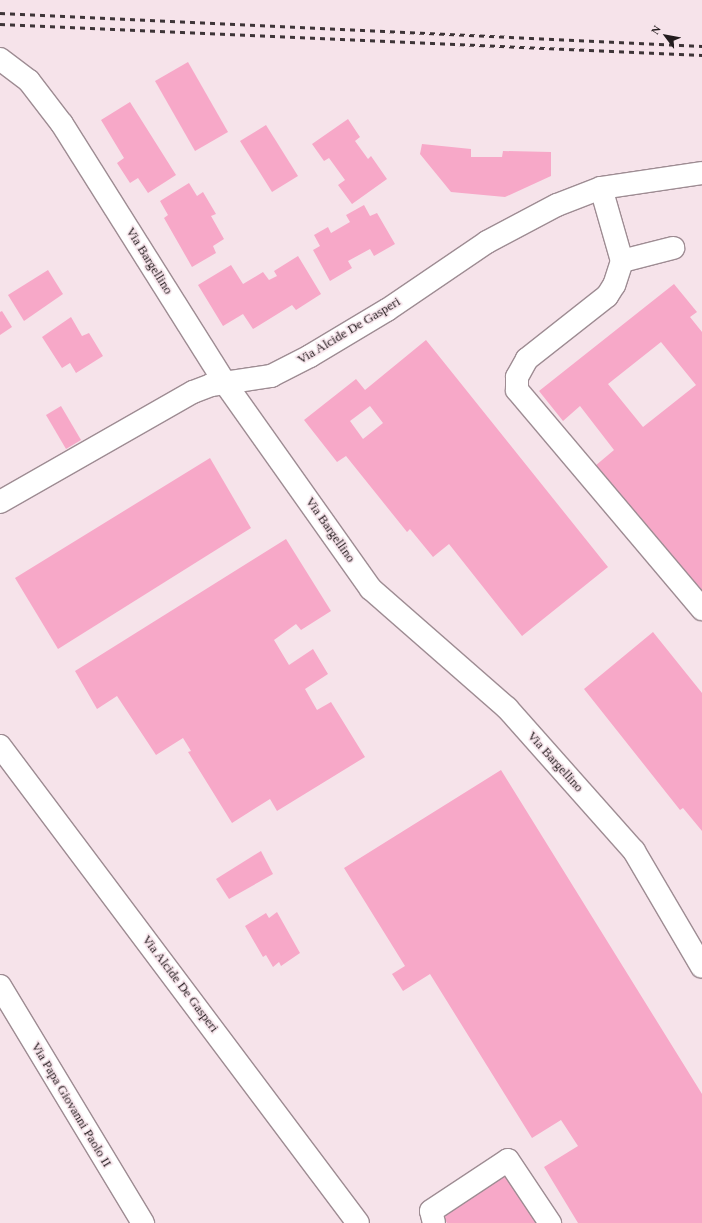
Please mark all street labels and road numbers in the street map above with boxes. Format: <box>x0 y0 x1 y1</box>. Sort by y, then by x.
street label: Via Bargellino <box>122 225 176 297</box>
street label: Via Alcide De Gasperi <box>294 294 404 368</box>
street label: Via Bargellino <box>302 494 358 566</box>
street label: Via Bargellino <box>524 729 586 795</box>
street label: Via Alcide De Gasperi <box>138 932 222 1036</box>
street label: Via Papa Giovanni Paolo II <box>28 1040 114 1170</box>

